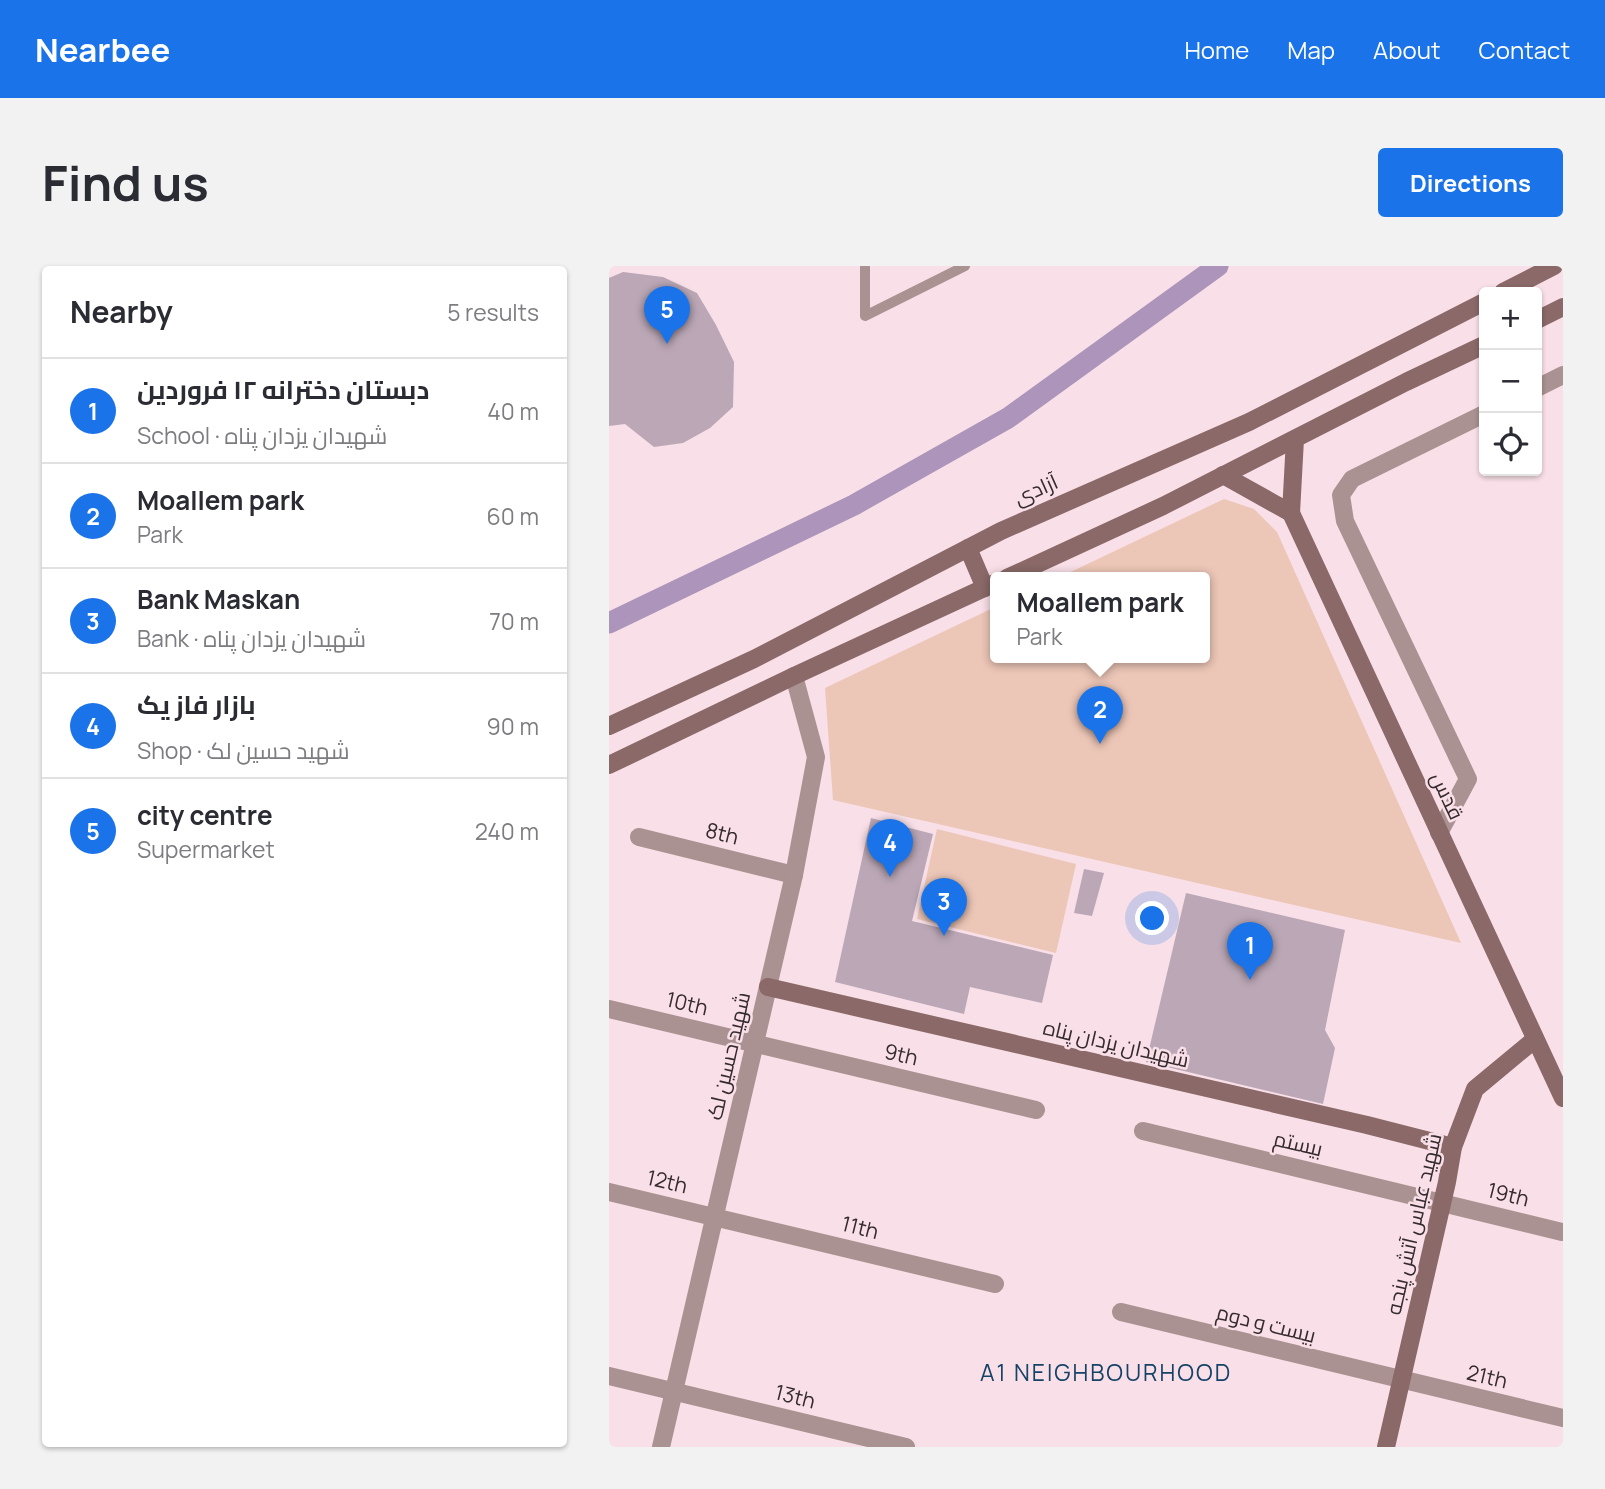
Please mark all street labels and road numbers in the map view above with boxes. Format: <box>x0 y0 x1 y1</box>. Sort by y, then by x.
street label: آزادی <box>1009 467 1063 511</box>
street label: قدس <box>1425 767 1471 824</box>
street label: 8th <box>703 815 742 851</box>
street label: 10th <box>664 985 711 1021</box>
street label: شهید حسین لک <box>700 989 756 1123</box>
street label: شهیدان یزدان پناه <box>1040 1013 1192 1074</box>
street label: 9th <box>882 1037 921 1071</box>
street label: بیستم <box>1271 1124 1326 1163</box>
street label: شهید عباس آتش پنجه <box>1379 1130 1449 1318</box>
street label: 12th <box>644 1163 690 1199</box>
street label: 19th <box>1484 1175 1532 1213</box>
street label: 11th <box>839 1209 882 1245</box>
street label: بیست و دوم <box>1213 1297 1319 1350</box>
street label: 21th <box>1464 1358 1510 1394</box>
street label: 13th <box>772 1378 818 1415</box>

